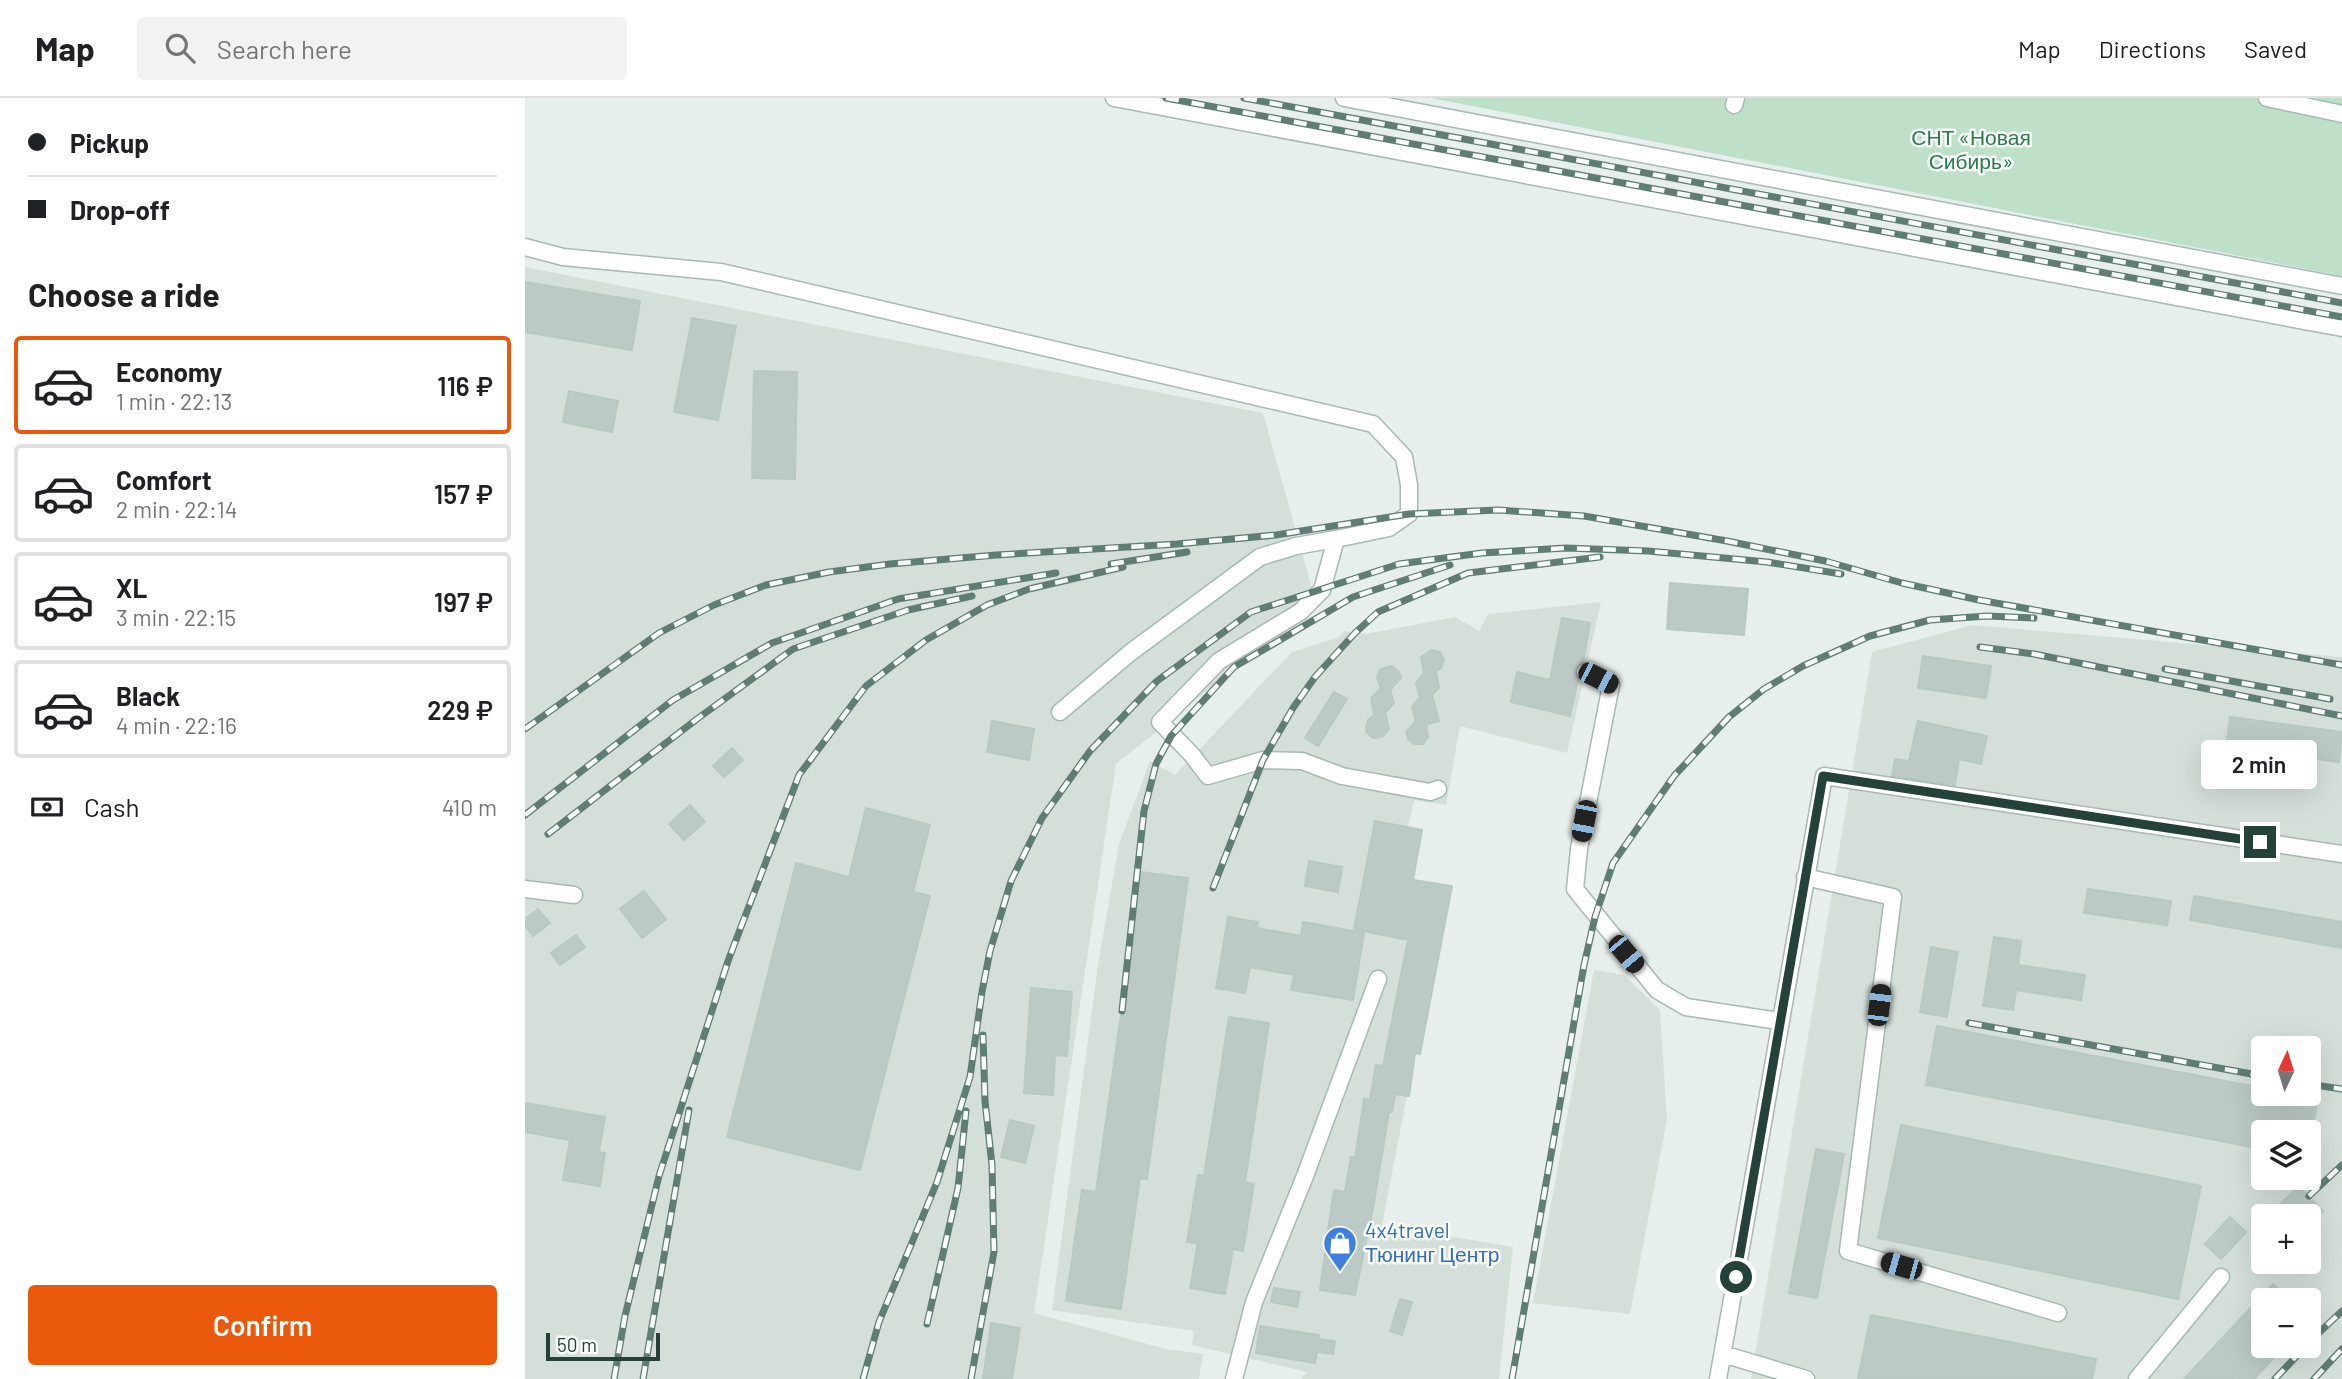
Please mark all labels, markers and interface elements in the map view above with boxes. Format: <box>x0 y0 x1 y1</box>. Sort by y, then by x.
search box <box>137 17 627 80</box>
text: Map <box>35 28 95 68</box>
icon: search <box>161 29 199 67</box>
text: Search here <box>217 33 352 64</box>
text: Map <box>2018 34 2061 63</box>
text: Directions <box>2099 34 2206 63</box>
text: Saved <box>2244 34 2307 63</box>
park label: СНТ «Новая Сибирь» <box>1911 124 2031 173</box>
text: Pickup <box>70 127 149 158</box>
text: Drop-off <box>70 194 170 225</box>
text: Choose a ride <box>28 275 220 313</box>
icon: car <box>32 354 95 417</box>
text: Economy <box>116 356 222 387</box>
text: 116 ₽ <box>437 370 493 401</box>
text: 1 min · 22:13 <box>116 387 232 415</box>
icon: car <box>32 462 95 525</box>
text: Comfort <box>116 464 212 495</box>
text: 157 ₽ <box>434 478 493 509</box>
text: 2 min · 22:14 <box>116 495 237 523</box>
icon: car <box>32 570 95 633</box>
text: XL <box>116 572 147 603</box>
text: 197 ₽ <box>434 586 493 617</box>
text: 3 min · 22:15 <box>116 603 236 631</box>
car <box>1575 659 1622 697</box>
icon: car <box>32 678 95 741</box>
text: Black <box>116 680 180 711</box>
text: 229 ₽ <box>427 694 493 725</box>
text: 4 min · 22:16 <box>116 711 237 739</box>
callout: 2 min <box>2202 740 2318 790</box>
text: 2 min <box>2232 750 2286 778</box>
icon: cash <box>28 788 66 826</box>
text: Cash <box>84 791 139 822</box>
text: 410 m <box>442 793 497 821</box>
car <box>1570 798 1599 844</box>
route end <box>2244 826 2276 858</box>
car <box>1605 931 1648 977</box>
car <box>1867 983 1892 1027</box>
north arrow <box>2251 1036 2321 1106</box>
map controls <box>2251 1036 2321 1358</box>
button: layers <box>2251 1120 2321 1190</box>
button: + <box>2251 1204 2321 1274</box>
place label: 4x4travel Тюнинг Центр <box>1365 1217 1500 1266</box>
shop icon: 4x4travel Тюнинг Центр <box>1321 1224 1359 1273</box>
car <box>1878 1250 1925 1282</box>
route start <box>1720 1261 1752 1293</box>
button: Confirm <box>28 1285 497 1365</box>
button: − <box>2251 1288 2321 1358</box>
scale bar <box>546 1330 660 1362</box>
text: 50 m <box>557 1333 597 1356</box>

